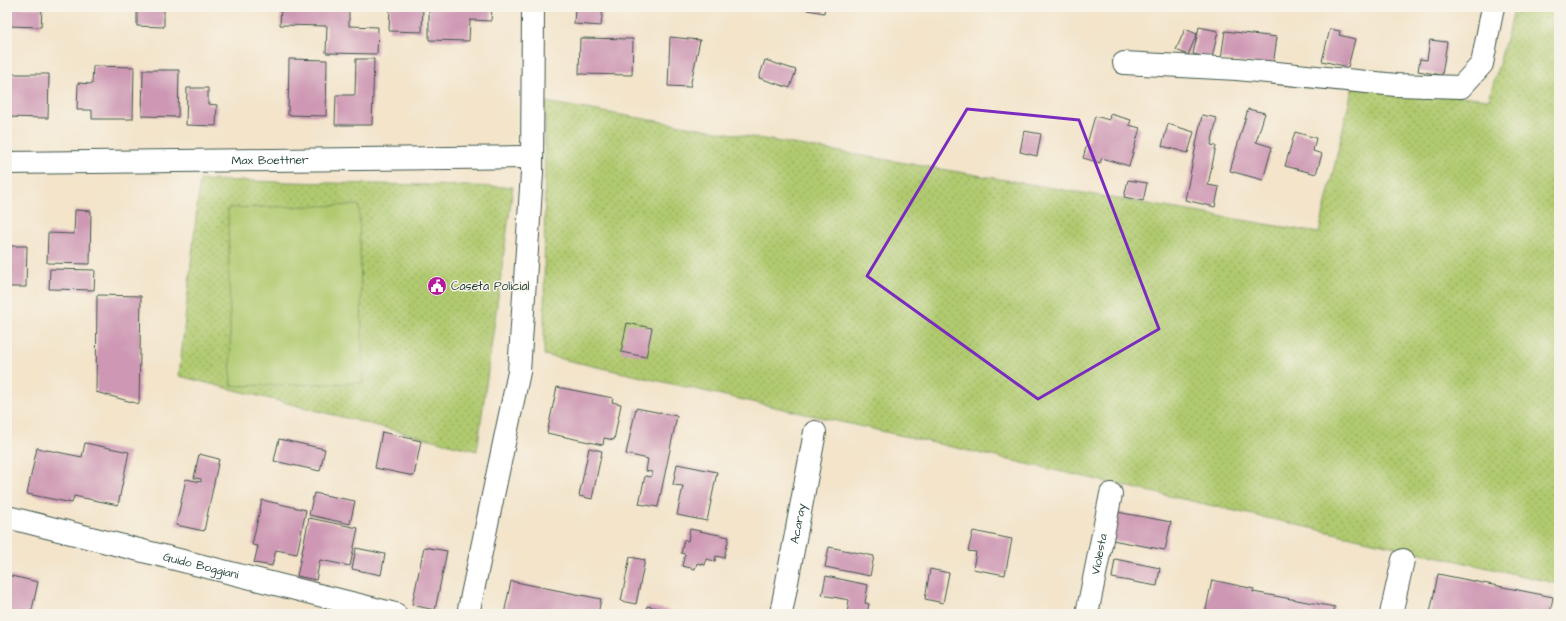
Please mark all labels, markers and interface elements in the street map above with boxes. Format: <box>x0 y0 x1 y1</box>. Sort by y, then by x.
street label: Max Boettner <box>231 151 309 169</box>
public building icon: Caseta Policial <box>426 275 448 297</box>
place label: Caseta Policial <box>451 278 530 295</box>
street label: Acaray <box>786 502 811 545</box>
street label: Violesta <box>1087 532 1111 576</box>
street label: Guido Boggiani <box>161 548 241 583</box>

